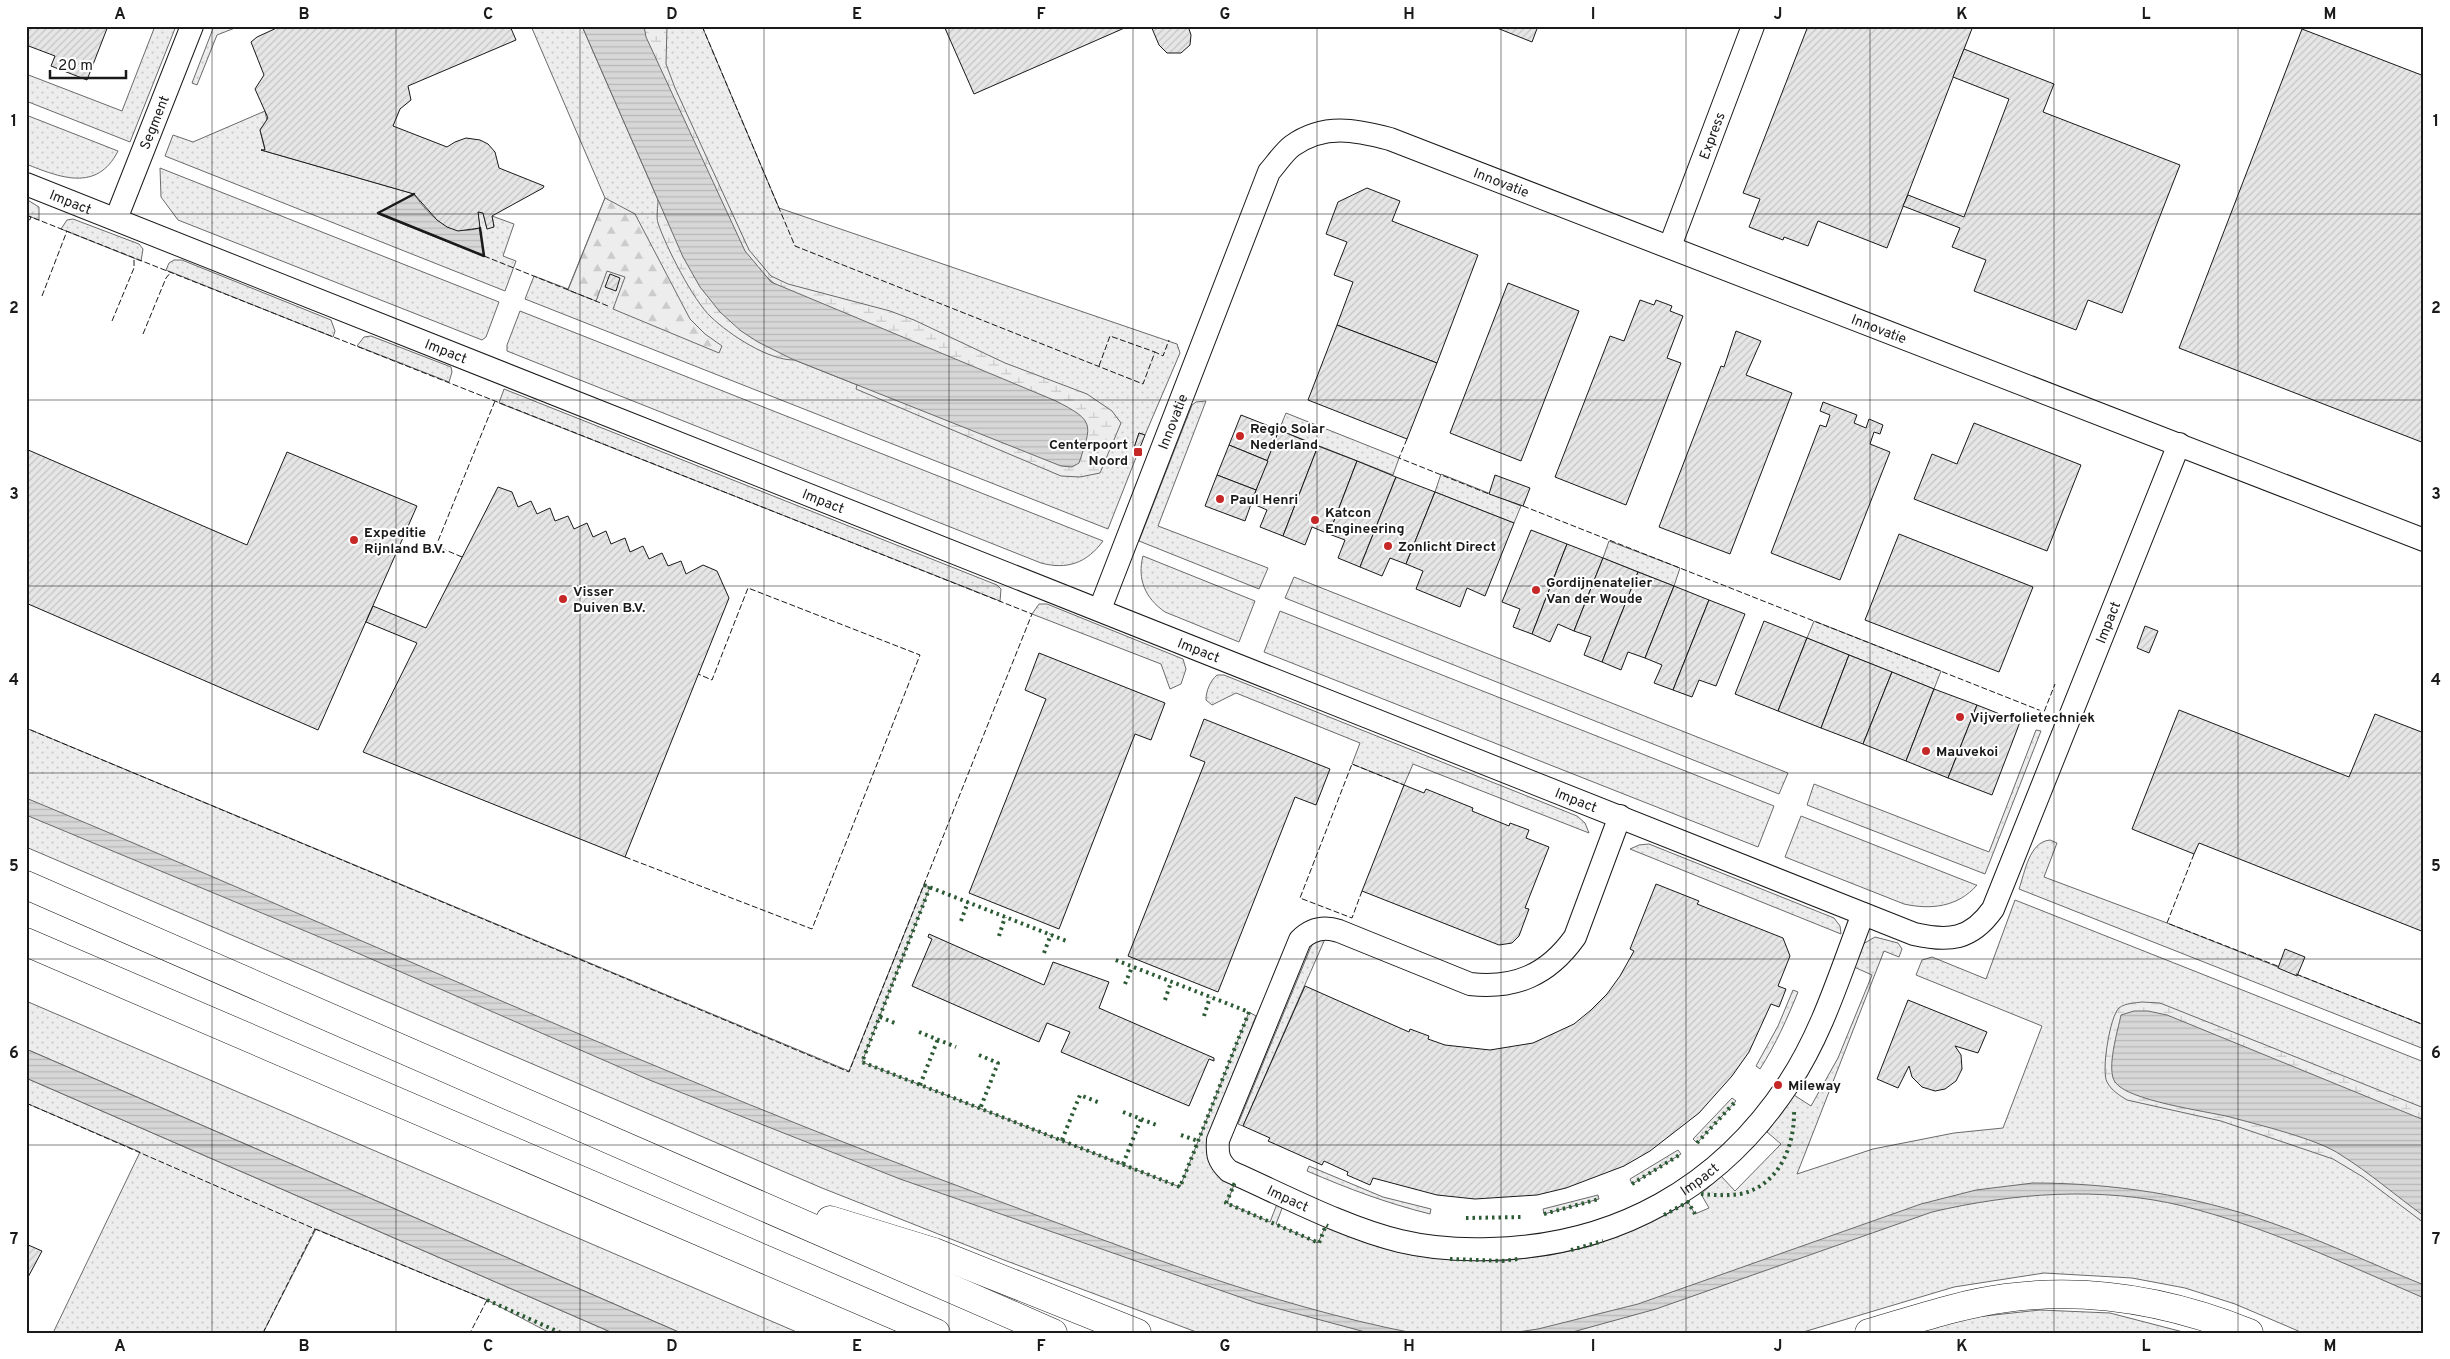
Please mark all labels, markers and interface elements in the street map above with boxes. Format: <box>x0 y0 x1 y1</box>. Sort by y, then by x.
text: A <box>114 5 126 25</box>
text: B <box>298 5 310 25</box>
text: C <box>483 5 493 25</box>
text: D <box>666 5 678 25</box>
text: E <box>852 5 862 25</box>
text: F <box>1036 5 1046 25</box>
text: G <box>1220 5 1230 25</box>
text: H <box>1403 5 1415 25</box>
text: I <box>1591 5 1595 25</box>
text: J <box>1774 5 1782 25</box>
text: K <box>1956 5 1968 25</box>
text: L <box>2141 5 2151 25</box>
text: M <box>2324 5 2336 25</box>
scale bar <box>50 48 126 80</box>
text: 20 m <box>58 57 93 76</box>
street label: Segment <box>137 93 174 152</box>
street label: Express <box>1696 110 1730 162</box>
text: 1 <box>11 112 17 132</box>
text: 1 <box>2433 112 2439 132</box>
street label: Innovatie <box>1471 165 1531 202</box>
street label: Impact <box>47 187 94 219</box>
text: 2 <box>9 299 19 319</box>
text: 2 <box>2431 299 2441 319</box>
street label: Innovatie <box>1848 312 1909 348</box>
street label: Impact <box>422 336 469 368</box>
street label: Innovatie <box>1156 392 1192 452</box>
place label: Regio Solar Nederland <box>1250 421 1325 454</box>
marker: Regio Solar Nederland <box>1234 430 1246 442</box>
place label: Centerpoort Noord <box>1049 437 1128 470</box>
marker: Centerpoort Noord <box>1132 446 1144 458</box>
text: 3 <box>9 485 19 505</box>
text: 3 <box>2431 485 2441 505</box>
street label: Impact <box>799 486 846 518</box>
place label: Paul Henri <box>1230 492 1298 509</box>
marker: Paul Henri <box>1214 493 1226 505</box>
place label: Katcon Engineering <box>1325 505 1404 538</box>
marker: Katcon Engineering <box>1309 514 1321 526</box>
place label: Expeditie Rijnland B.V. <box>364 525 445 558</box>
marker: Expeditie Rijnland B.V. <box>348 534 360 546</box>
place label: Zonlicht Direct <box>1398 539 1496 556</box>
marker: Zonlicht Direct <box>1382 540 1394 552</box>
place label: Gordijnenatelier Van der Woude <box>1546 575 1652 608</box>
place label: Visser Duiven B.V. <box>573 584 645 617</box>
marker: Gordijnenatelier Van der Woude <box>1530 584 1542 596</box>
marker: Visser Duiven B.V. <box>557 593 569 605</box>
street label: Impact <box>2093 599 2125 646</box>
street label: Impact <box>1175 635 1222 667</box>
text: 4 <box>9 671 19 691</box>
text: 4 <box>2431 671 2441 691</box>
place label: Vijverfolietechniek <box>1970 710 2095 727</box>
marker: Vijverfolietechniek <box>1954 711 1966 723</box>
place label: Mauvekoi <box>1936 744 1998 761</box>
marker: Mauvekoi <box>1920 745 1932 757</box>
street label: Impact <box>1552 785 1599 817</box>
text: 5 <box>9 857 19 877</box>
text: 5 <box>2431 857 2441 877</box>
text: 6 <box>9 1044 19 1064</box>
text: 6 <box>2431 1044 2441 1064</box>
place label: Mileway <box>1788 1078 1841 1095</box>
marker: Mileway <box>1772 1079 1784 1091</box>
street label: Impact <box>1678 1160 1723 1200</box>
street label: Impact <box>1264 1183 1311 1216</box>
text: 7 <box>10 1230 18 1250</box>
text: 7 <box>2432 1230 2440 1250</box>
text: A <box>114 1337 126 1357</box>
text: B <box>298 1337 310 1357</box>
text: C <box>483 1337 493 1357</box>
text: D <box>666 1337 678 1357</box>
text: E <box>852 1337 862 1357</box>
text: F <box>1036 1337 1046 1357</box>
text: G <box>1220 1337 1230 1357</box>
text: H <box>1403 1337 1415 1357</box>
text: I <box>1591 1337 1595 1357</box>
text: J <box>1774 1337 1782 1357</box>
text: K <box>1956 1337 1968 1357</box>
text: L <box>2141 1337 2151 1357</box>
text: M <box>2324 1337 2336 1357</box>

